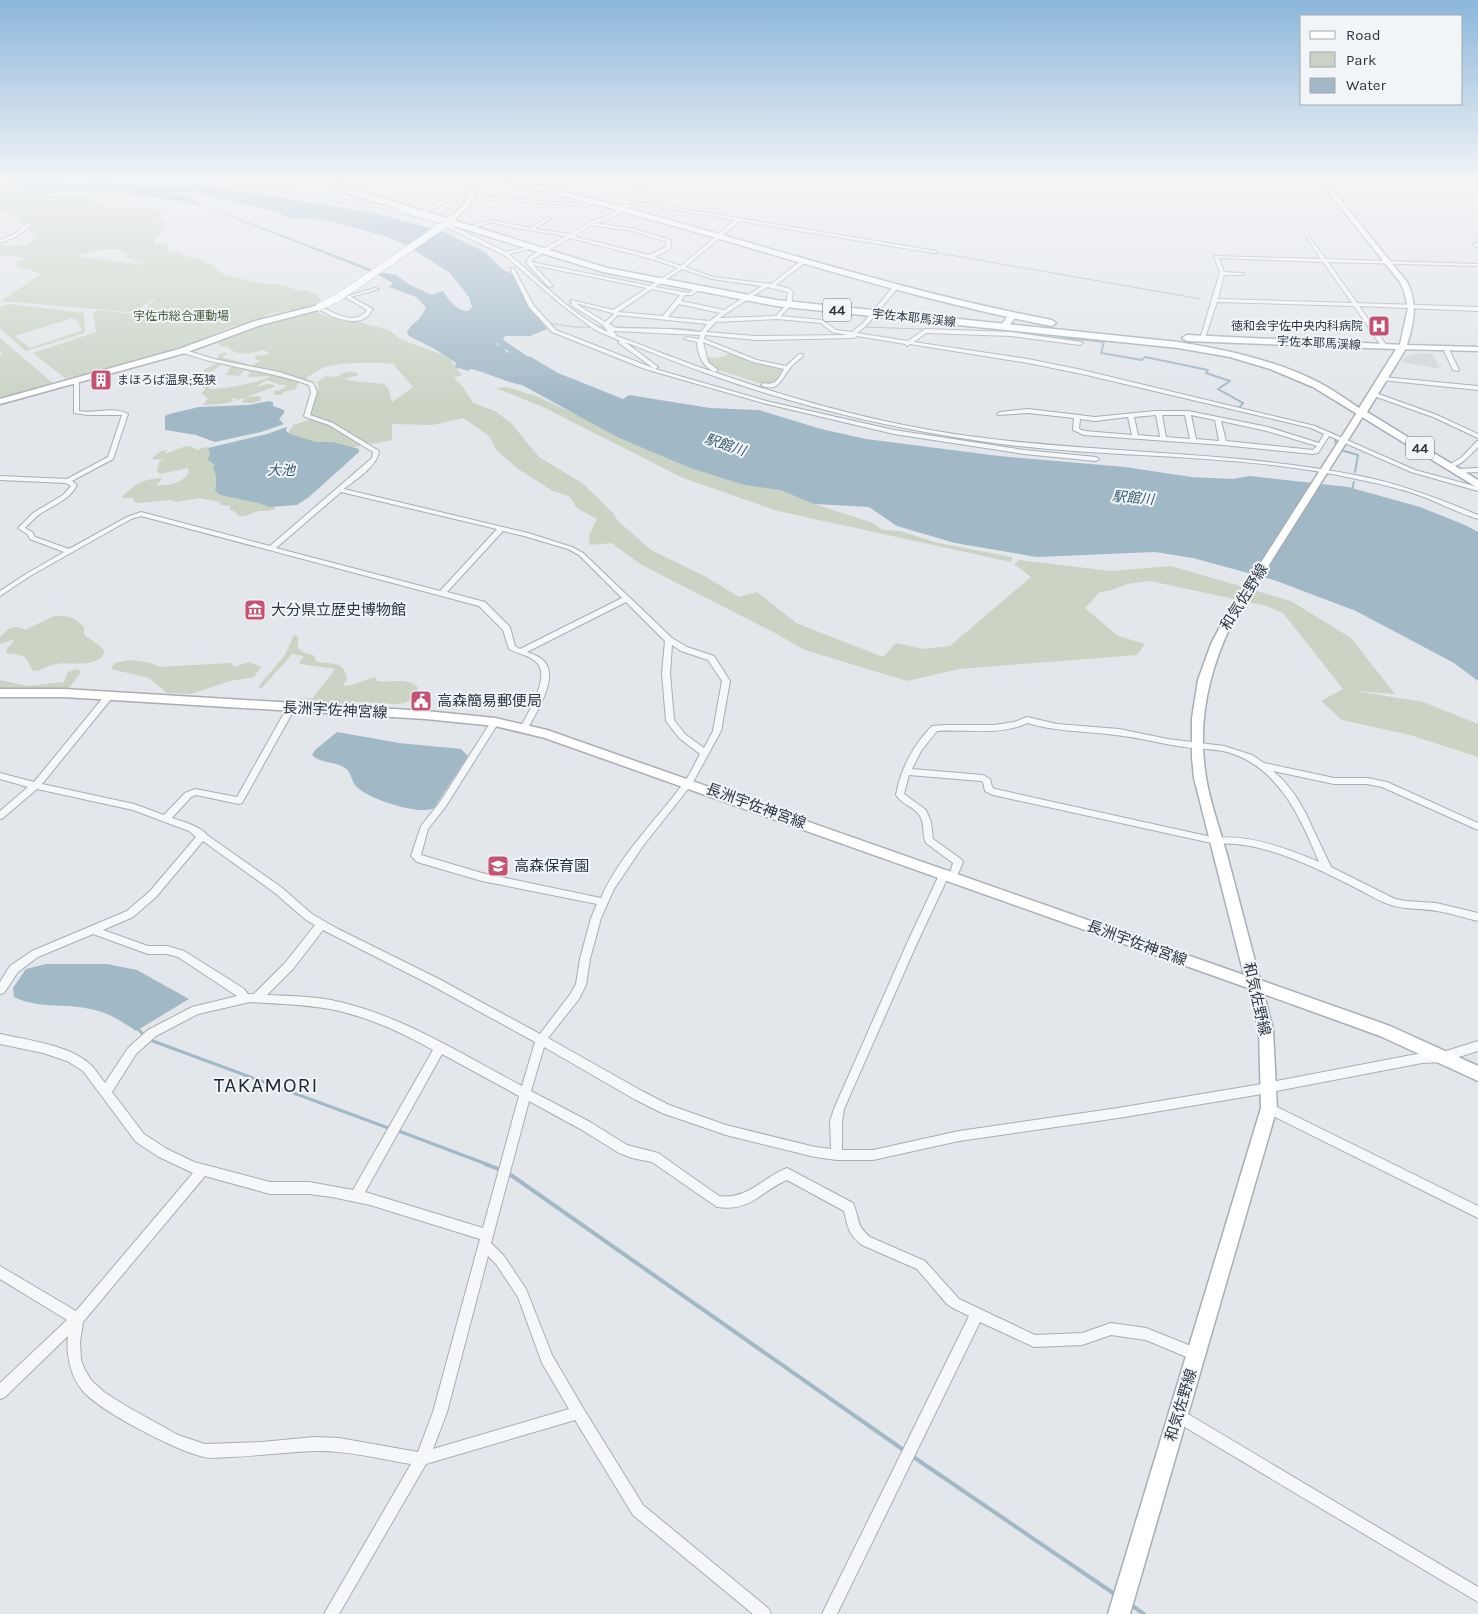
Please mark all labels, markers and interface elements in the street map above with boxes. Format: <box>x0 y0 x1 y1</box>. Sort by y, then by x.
legend <box>1300 15 1463 105</box>
text: Road <box>1346 26 1381 44</box>
text: Park <box>1346 51 1376 69</box>
text: Water <box>1346 76 1387 94</box>
road number: 44 <box>823 298 851 322</box>
street label: 宇佐本耶馬渓線 <box>871 307 957 329</box>
park label: 宇佐市総合運動場 <box>133 309 229 323</box>
hospital icon: 徳和会宇佐中央内科病院 <box>1367 314 1391 338</box>
place label: 徳和会宇佐中央内科病院 <box>1231 319 1363 333</box>
street label: 宇佐本耶馬渓線 <box>1277 334 1361 352</box>
building icon: まほろば温泉;菟狭 <box>89 368 113 392</box>
place label: まほろば温泉;菟狭 <box>117 373 216 387</box>
water label: 駅館川 <box>702 430 750 460</box>
road number: 44 <box>1406 436 1434 459</box>
water label: 大池 <box>267 462 297 479</box>
water label: 駅館川 <box>1111 488 1157 508</box>
street label: 和気佐野線 <box>1216 560 1272 634</box>
museum icon: 大分県立歴史博物館 <box>243 598 267 622</box>
place label: 大分県立歴史博物館 <box>271 601 406 619</box>
public building icon: 高森簡易郵便局 <box>409 689 433 713</box>
place label: 高森簡易郵便局 <box>437 692 542 710</box>
street label: 長洲宇佐神宮線 <box>282 698 388 722</box>
street label: 長洲宇佐神宮線 <box>704 780 808 832</box>
school or university icon: 高森保育園 <box>486 854 510 878</box>
place label: 高森保育園 <box>514 857 589 875</box>
street label: 長洲宇佐神宮線 <box>1085 917 1189 969</box>
street label: 和気佐野線 <box>1240 960 1274 1038</box>
district label: TAKAMORI <box>214 1073 318 1097</box>
street label: 和気佐野線 <box>1161 1366 1201 1444</box>

